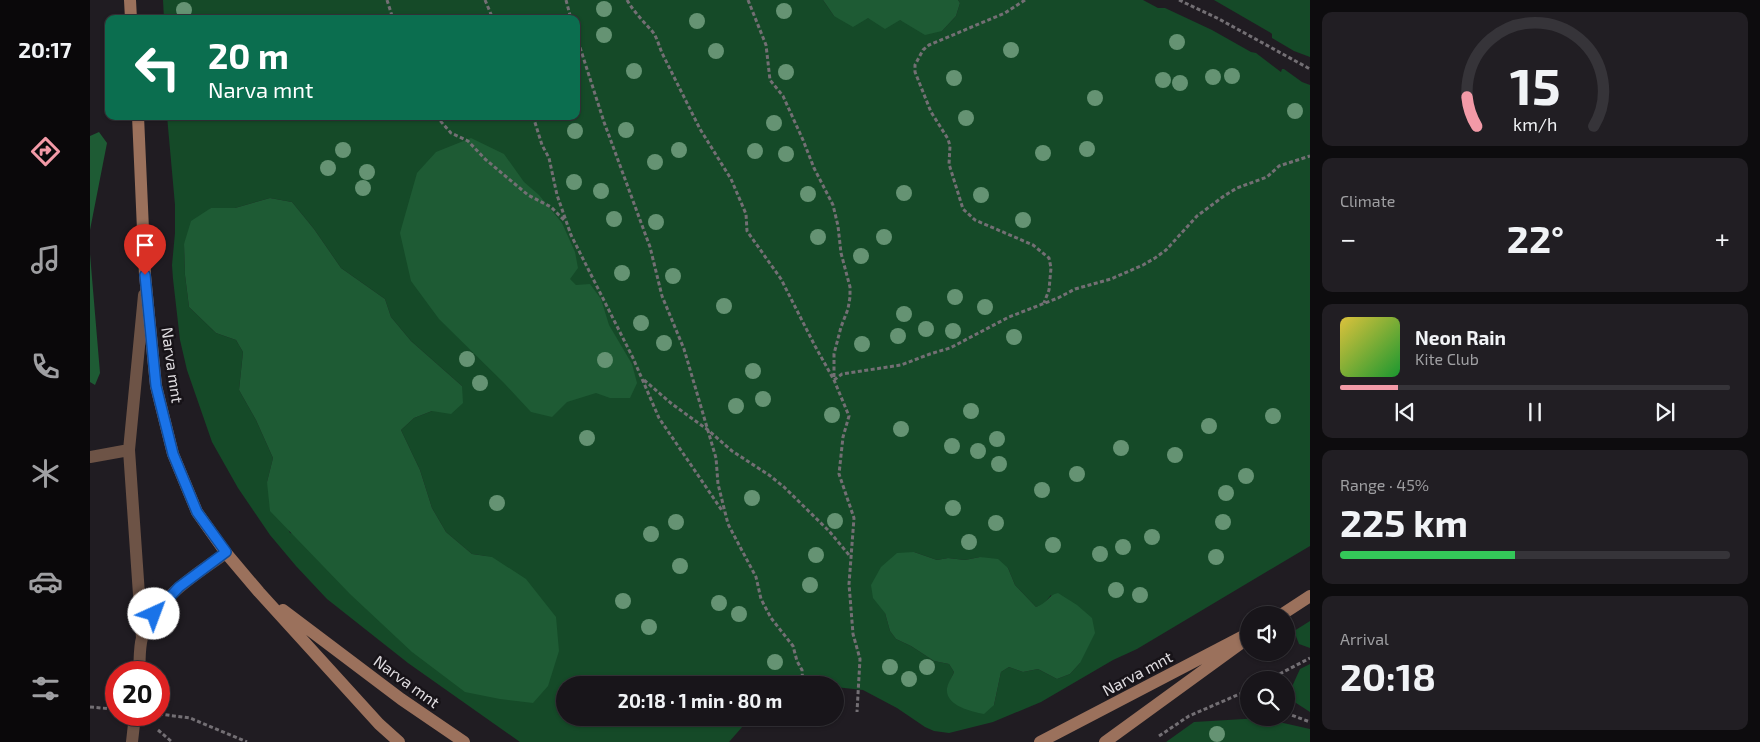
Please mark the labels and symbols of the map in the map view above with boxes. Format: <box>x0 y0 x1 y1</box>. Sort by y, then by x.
pin <box>124 224 166 275</box>
street label: Narva mnt <box>158 326 188 404</box>
position arrow <box>127 587 179 639</box>
street label: Narva mnt <box>1099 647 1175 699</box>
street label: Narva mnt <box>370 651 444 711</box>
speed limit sign: 20 <box>105 661 170 726</box>

